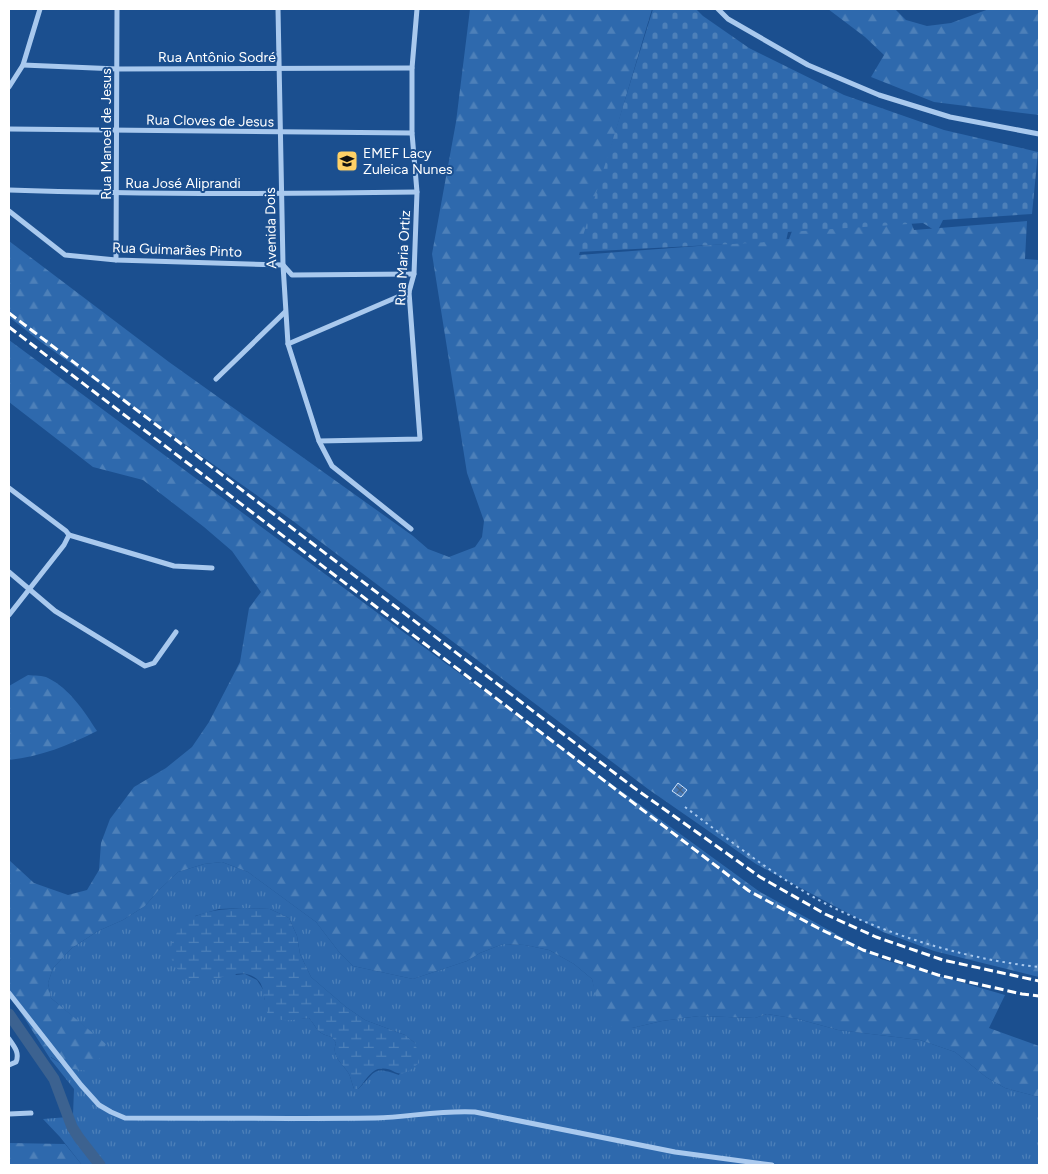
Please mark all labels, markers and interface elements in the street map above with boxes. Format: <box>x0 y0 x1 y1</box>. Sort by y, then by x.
street label: Rua Antônio Sodré <box>158 49 276 66</box>
street label: Rua Manoel de Jesus <box>98 68 115 200</box>
street label: Rua Cloves de Jesus <box>146 111 274 131</box>
place label: EMEF Lacy Zuleica Nunes <box>363 145 453 178</box>
school or university icon: EMEF Lacy Zuleica Nunes <box>335 149 359 173</box>
street label: Rua José Aliprandi <box>125 175 241 192</box>
street label: Avenida Dois <box>262 187 280 269</box>
street label: Rua Maria Ortiz <box>392 210 414 306</box>
street label: Rua Guimarães Pinto <box>112 239 242 261</box>

